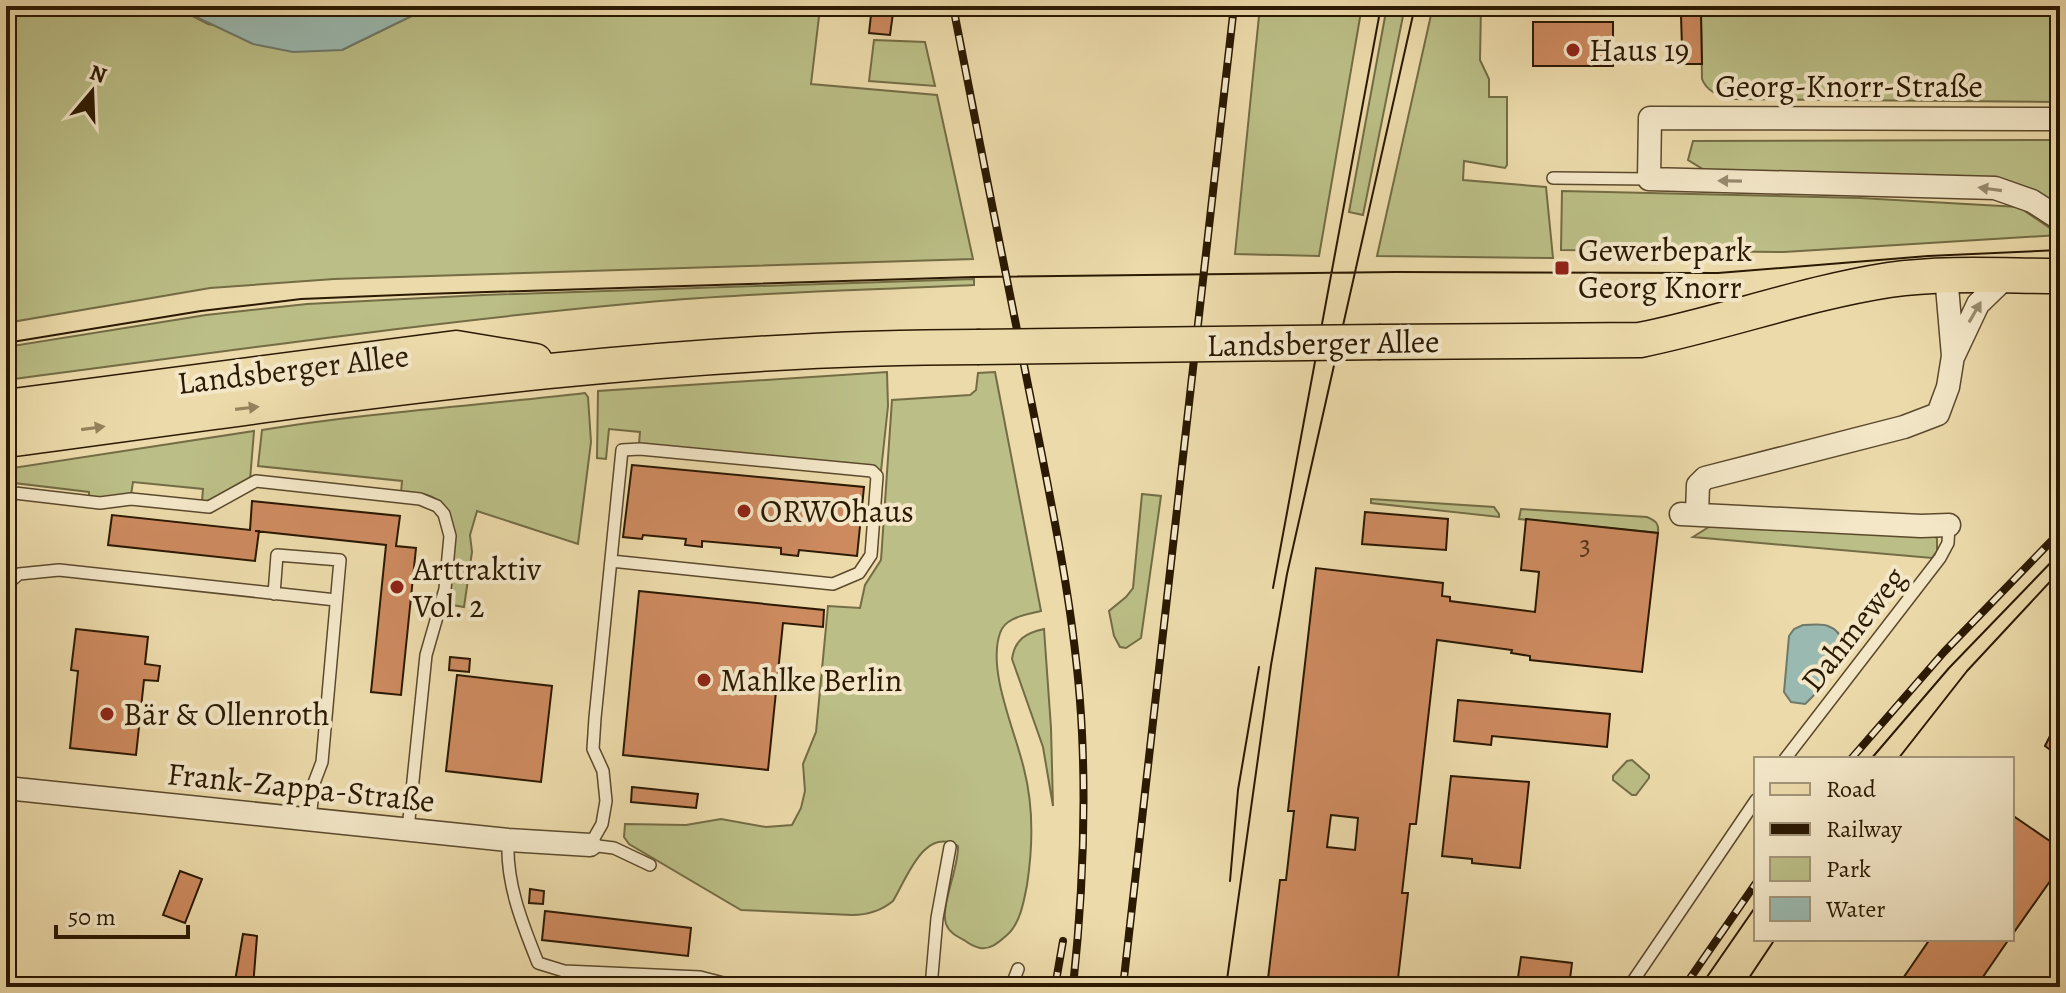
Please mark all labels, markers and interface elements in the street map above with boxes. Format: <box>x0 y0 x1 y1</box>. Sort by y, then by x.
place label: Haus 19 <box>1589 28 1689 72</box>
marker: Haus 19 <box>1564 41 1582 59</box>
north arrow <box>52 52 132 132</box>
text: N <box>86 57 111 91</box>
street label: Georg-Knorr-Straße <box>1715 64 1983 108</box>
one-way arrow <box>1717 175 1742 187</box>
one-way arrow <box>1977 182 2002 195</box>
place label: Gewerbepark Georg Knorr <box>1578 228 1752 309</box>
marker: Gewerbepark Georg Knorr <box>1553 259 1571 277</box>
one-way arrow <box>1968 301 1982 323</box>
street label: Landsberger Allee <box>1206 319 1440 367</box>
street label: Landsberger Allee <box>175 333 411 405</box>
one-way arrow <box>235 402 260 415</box>
one-way arrow <box>81 421 106 434</box>
place label: ORWOhaus <box>760 489 914 533</box>
marker: ORWOhaus <box>735 502 753 520</box>
house number: 3 <box>1579 526 1591 564</box>
place label: Arttraktiv Vol. 2 <box>412 547 542 628</box>
street label: Dahmeweg <box>1790 557 1916 701</box>
marker: Arttraktiv Vol. 2 <box>388 578 406 596</box>
place label: Mahlke Berlin <box>720 658 902 702</box>
marker: Mahlke Berlin <box>695 671 713 689</box>
place label: Bär & Ollenroth <box>123 692 330 736</box>
marker: Bär & Ollenroth <box>98 705 116 723</box>
street label: Frank-Zappa-Straße <box>165 751 437 823</box>
legend <box>1754 757 2014 941</box>
text: Road <box>1826 773 1876 805</box>
text: Railway <box>1826 813 1902 845</box>
text: Park <box>1826 853 1871 885</box>
scale bar <box>56 889 188 939</box>
text: Water <box>1825 893 1886 925</box>
text: 50 m <box>68 901 116 933</box>

